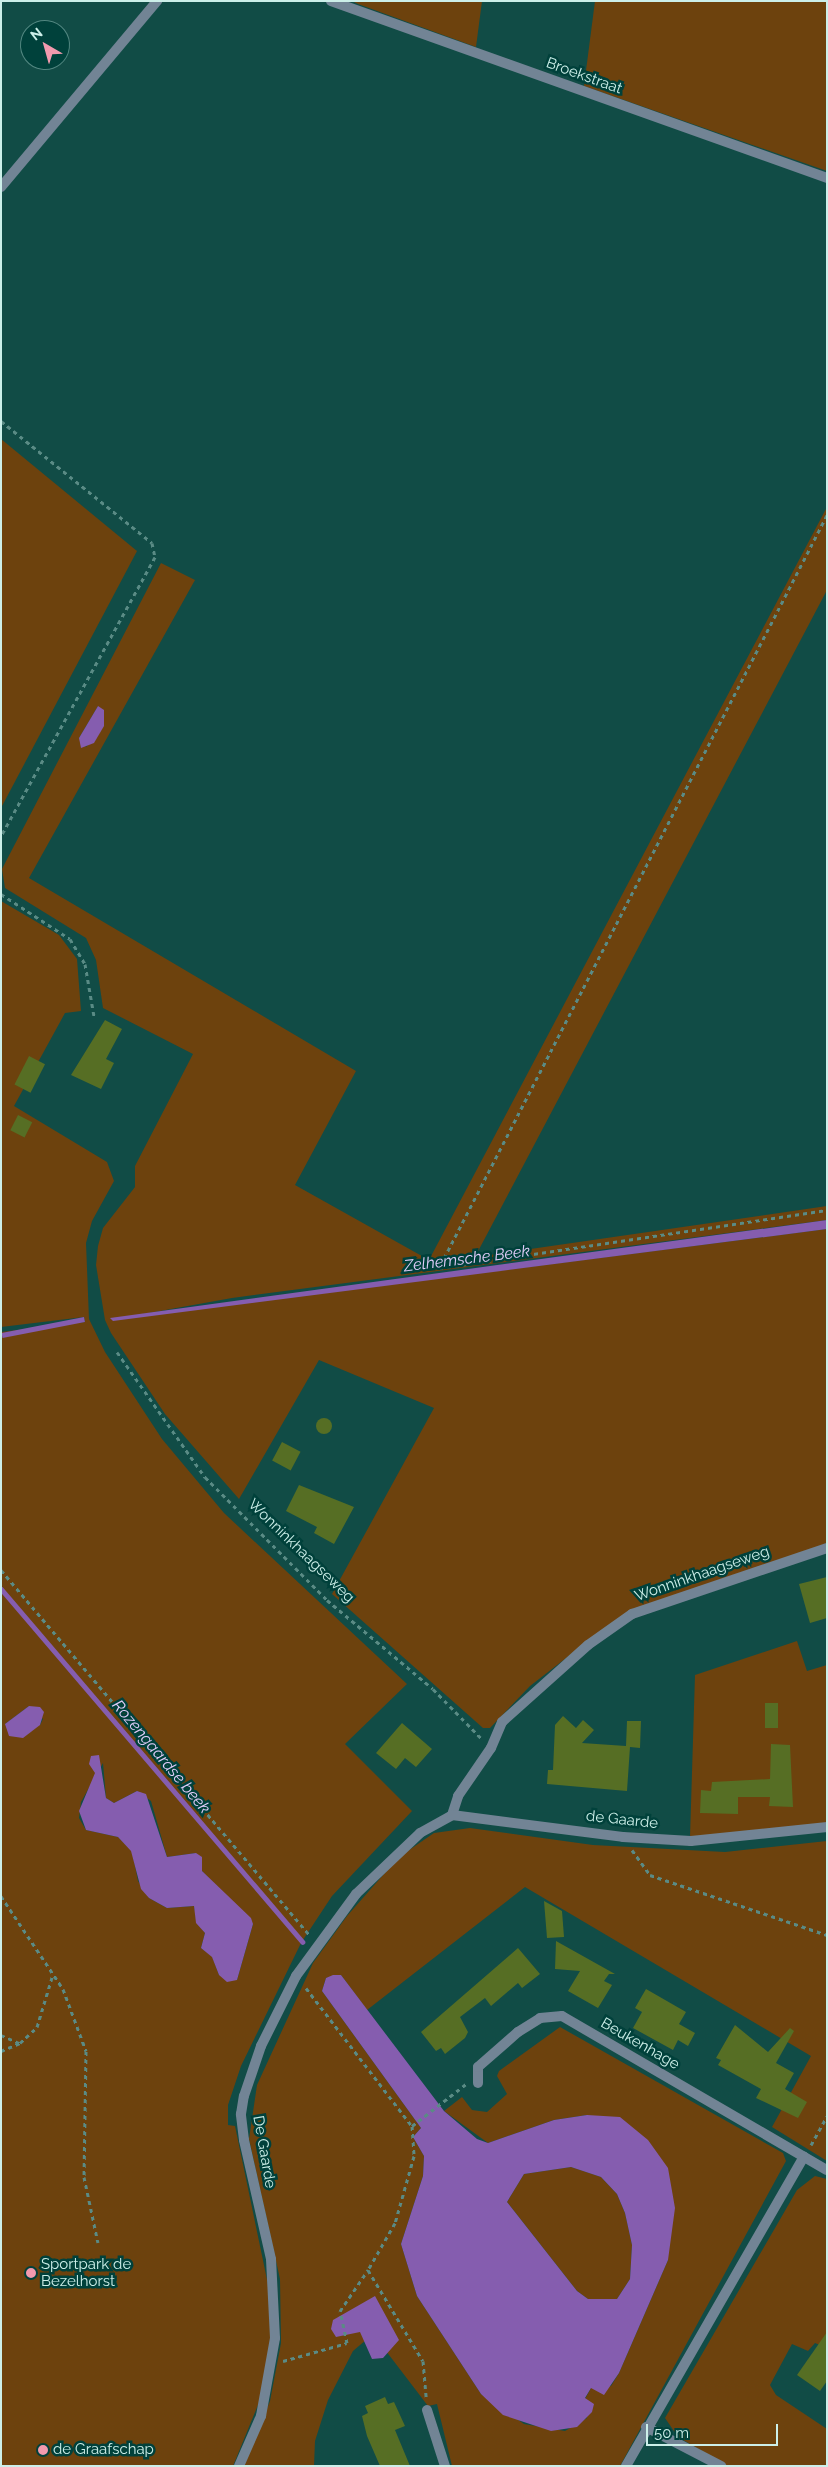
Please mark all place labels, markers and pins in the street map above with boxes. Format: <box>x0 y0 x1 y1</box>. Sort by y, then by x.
place label: Sportpark de Bezelhorst <box>41 2255 131 2290</box>
marker: Sportpark de Bezelhorst <box>25 2267 37 2279</box>
place label: de Graafschap <box>53 2441 154 2459</box>
marker: de Graafschap <box>37 2444 49 2456</box>

